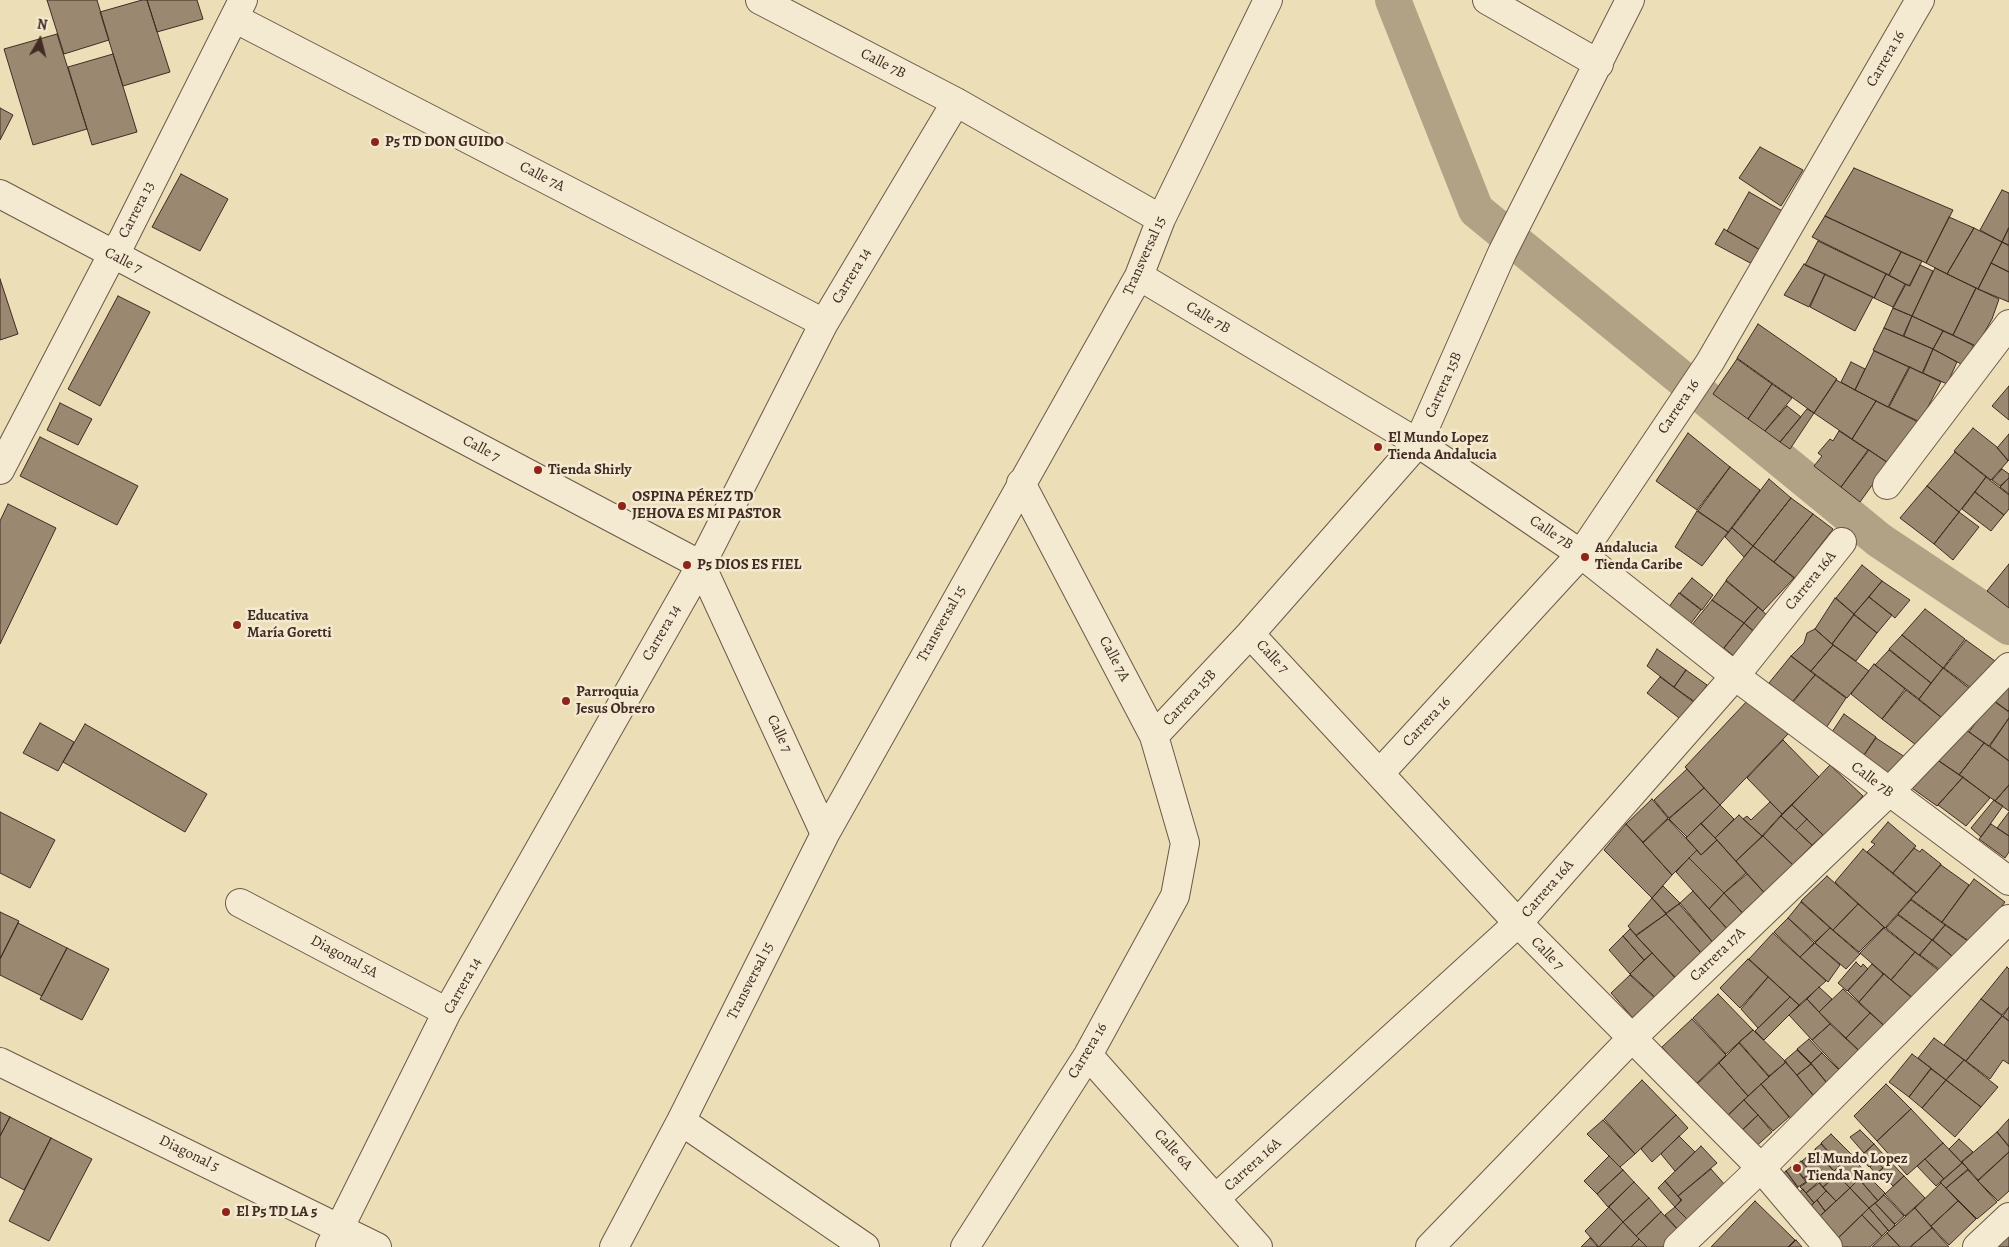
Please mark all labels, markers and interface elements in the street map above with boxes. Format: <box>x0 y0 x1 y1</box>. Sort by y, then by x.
north arrow <box>15 15 65 65</box>
text: N <box>36 15 49 35</box>
street label: Carrera 16 <box>1863 28 1909 90</box>
street label: Calle 7B <box>857 45 909 83</box>
place label: P5 TD DON GUIDO <box>385 133 504 151</box>
marker: P5 TD DON GUIDO <box>369 136 381 148</box>
street label: Calle 7A <box>516 158 568 196</box>
street label: Carrera 13 <box>115 179 159 241</box>
street label: Transversal 15 <box>1120 214 1170 298</box>
street label: Calle 7 <box>101 244 145 278</box>
street label: Carrera 14 <box>828 245 876 307</box>
street label: Calle 7B <box>1183 298 1233 338</box>
street label: Carrera 15B <box>1421 349 1467 421</box>
street label: Carrera 16 <box>1654 376 1704 438</box>
place label: El Mundo Lopez Tienda Andalucia <box>1388 429 1497 464</box>
street label: Calle 7 <box>459 432 503 466</box>
marker: El Mundo Lopez Tienda Andalucia <box>1372 441 1384 453</box>
place label: Tienda Shirly <box>548 461 631 479</box>
marker: Tienda Shirly <box>532 464 544 476</box>
place label: OSPINA PÉREZ TD JEHOVA ES MI PASTOR <box>632 488 781 523</box>
marker: OSPINA PÉREZ TD JEHOVA ES MI PASTOR <box>616 500 628 512</box>
street label: Calle 7B <box>1526 512 1576 554</box>
place label: Andalucia Tienda Caribe <box>1595 539 1683 574</box>
street label: Carrera 16A <box>1782 548 1840 614</box>
marker: Andalucia Tienda Caribe <box>1579 551 1591 563</box>
place label: P5 DIOS ES FIEL <box>697 556 801 574</box>
marker: P5 DIOS ES FIEL <box>681 559 693 571</box>
street label: Transversal 15 <box>914 583 970 665</box>
street label: Carrera 14 <box>639 602 685 664</box>
place label: Educativa María Goretti <box>247 607 332 642</box>
marker: Educativa María Goretti <box>231 619 243 631</box>
street label: Calle 7A <box>1095 633 1133 685</box>
street label: Calle 7 <box>1252 636 1292 678</box>
street label: Carrera 15B <box>1159 666 1221 730</box>
place label: Parroquia Jesus Obrero <box>576 683 655 718</box>
street label: Carrera 16 <box>1399 693 1455 751</box>
marker: Parroquia Jesus Obrero <box>560 695 572 707</box>
street label: Calle 7 <box>762 712 796 756</box>
street label: Calle 7B <box>1847 758 1897 802</box>
street label: Carrera 16A <box>1518 856 1578 922</box>
street label: Carrera 17A <box>1687 924 1749 986</box>
street label: Diagonal 5A <box>307 932 381 982</box>
street label: Calle 7 <box>1527 933 1567 975</box>
street label: Transversal 15 <box>724 939 778 1023</box>
street label: Carrera 14 <box>440 955 486 1017</box>
street label: Carrera 16 <box>1064 1020 1112 1082</box>
street label: Calle 6A <box>1150 1126 1196 1174</box>
street label: Diagonal 5 <box>156 1132 222 1176</box>
street label: Carrera 16A <box>1221 1135 1285 1195</box>
place label: El Mundo Lopez Tienda Nancy <box>1807 1150 1908 1185</box>
marker: El Mundo Lopez Tienda Nancy <box>1791 1162 1803 1174</box>
place label: El P5 TD LA 5 <box>236 1203 317 1221</box>
marker: El P5 TD LA 5 <box>220 1206 232 1218</box>

